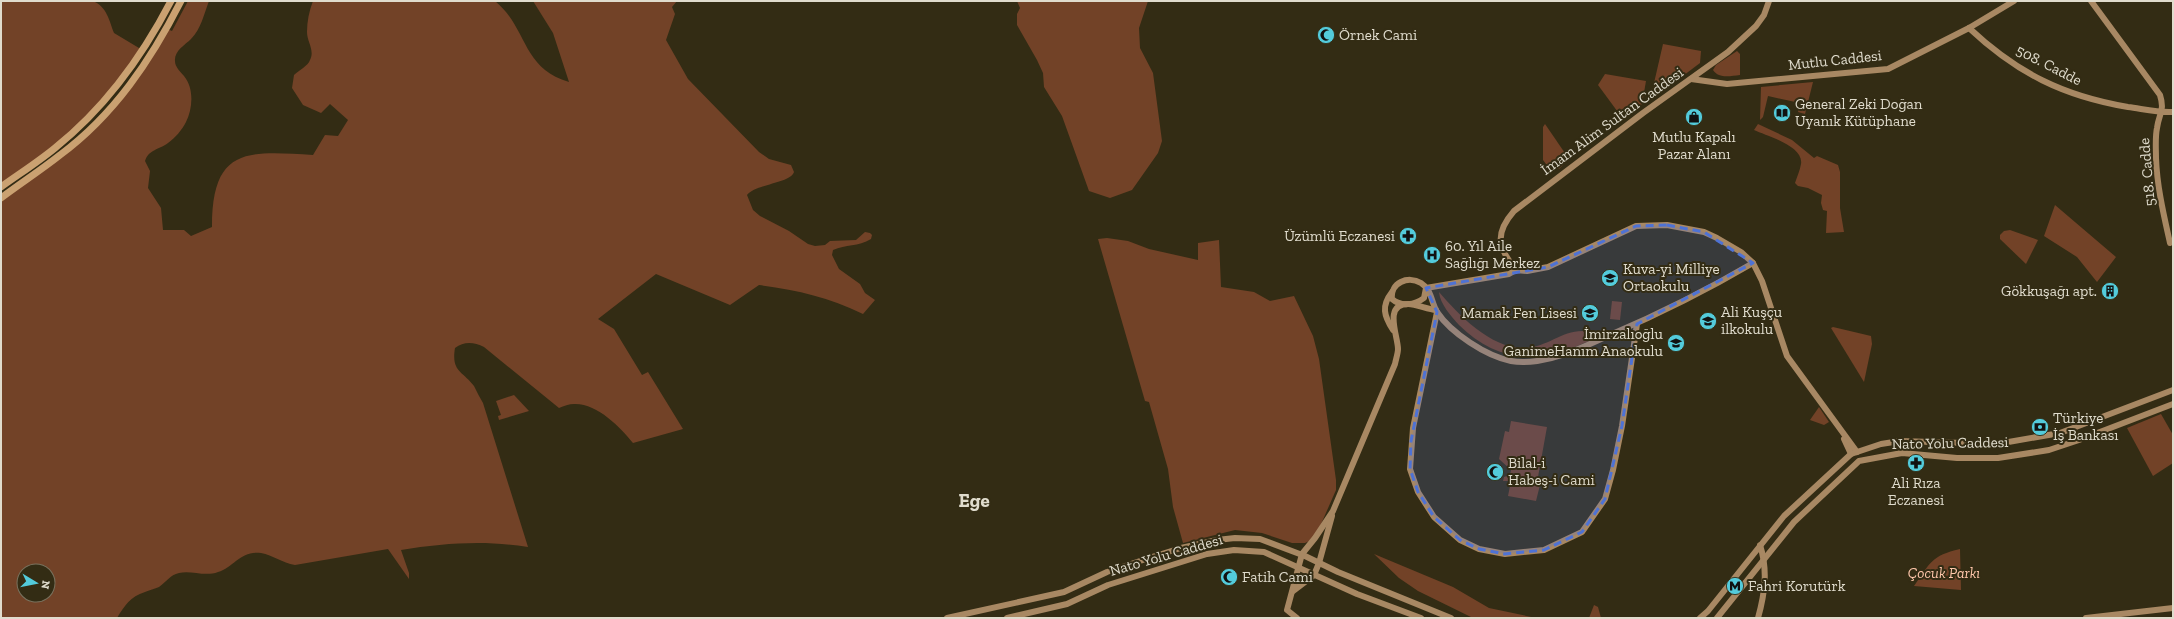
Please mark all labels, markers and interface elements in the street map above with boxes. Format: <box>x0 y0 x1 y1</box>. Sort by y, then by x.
mosque icon: Örnek Cami <box>1316 25 1336 45</box>
place label: Örnek Cami <box>1339 26 1417 44</box>
street label: 508. Cadde <box>2013 41 2085 89</box>
street label: Mutlu Caddesi <box>1787 46 1883 74</box>
street label: İmam Alim Sultan Caddesi <box>1537 63 1687 179</box>
place label: General Zeki Doğan Uyanık Kütüphane <box>1795 95 1923 130</box>
library icon: General Zeki Doğan Uyanık Kütüphane <box>1772 103 1792 123</box>
shop icon: Mutlu Kapalı Pazar Alanı <box>1684 107 1704 127</box>
place label: Mutlu Kapalı Pazar Alanı <box>1652 128 1736 163</box>
street label: 518. Cadde <box>2135 137 2159 207</box>
pharmacy icon: Üzümlü Eczanesi <box>1398 226 1418 246</box>
place label: Üzümlü Eczanesi <box>1284 227 1395 245</box>
place label: 60. Yıl Aile Sağlığı Merkez <box>1445 237 1540 272</box>
hospital icon: 60. Yıl Aile Sağlığı Merkez <box>1422 245 1442 265</box>
place label: Kuva-yi Milliye Ortaokulu <box>1623 260 1719 295</box>
school or university icon: Kuva-yi Milliye Ortaokulu <box>1600 268 1620 288</box>
building icon: Gökkuşağı apt. <box>2100 281 2120 301</box>
place label: Gökkuşağı apt. <box>2001 282 2097 300</box>
school or university icon: Mamak Fen Lisesi <box>1580 303 1600 323</box>
place label: Ali Kuşçu ilkokulu <box>1721 303 1783 338</box>
place label: Mamak Fen Lisesi <box>1461 304 1577 322</box>
school or university icon: Ali Kuşçu ilkokulu <box>1698 311 1718 331</box>
place label: İmirzalıoğlu GanimeHanım Anaokulu <box>1504 325 1664 360</box>
school or university icon: İmirzalıoğlu GanimeHanım Anaokulu <box>1666 333 1686 353</box>
place label: Türkiye İş Bankası <box>2053 409 2118 444</box>
bank icon: Türkiye İş Bankası <box>2030 417 2050 437</box>
street label: Nato Yolu Caddesi <box>1891 433 2009 453</box>
pharmacy icon: Ali Rıza Eczanesi <box>1906 453 1926 473</box>
place label: Bilal-i Habeş-i Cami <box>1508 454 1595 489</box>
mosque icon: Bilal-i Habeş-i Cami <box>1485 462 1505 482</box>
place label: Ali Rıza Eczanesi <box>1888 474 1944 509</box>
district label: Ege <box>958 489 990 512</box>
street label: Nato Yolu Caddesi <box>1107 530 1225 580</box>
north arrow <box>16 563 56 603</box>
park label: Çocuk Parkı <box>1908 564 1980 582</box>
mosque icon: Fatih Cami <box>1219 567 1239 587</box>
place label: Fatih Cami <box>1242 568 1313 586</box>
metro station icon: Fahri Korutürk <box>1725 576 1745 596</box>
place label: Fahri Korutürk <box>1748 577 1846 595</box>
text: N <box>38 579 52 591</box>

